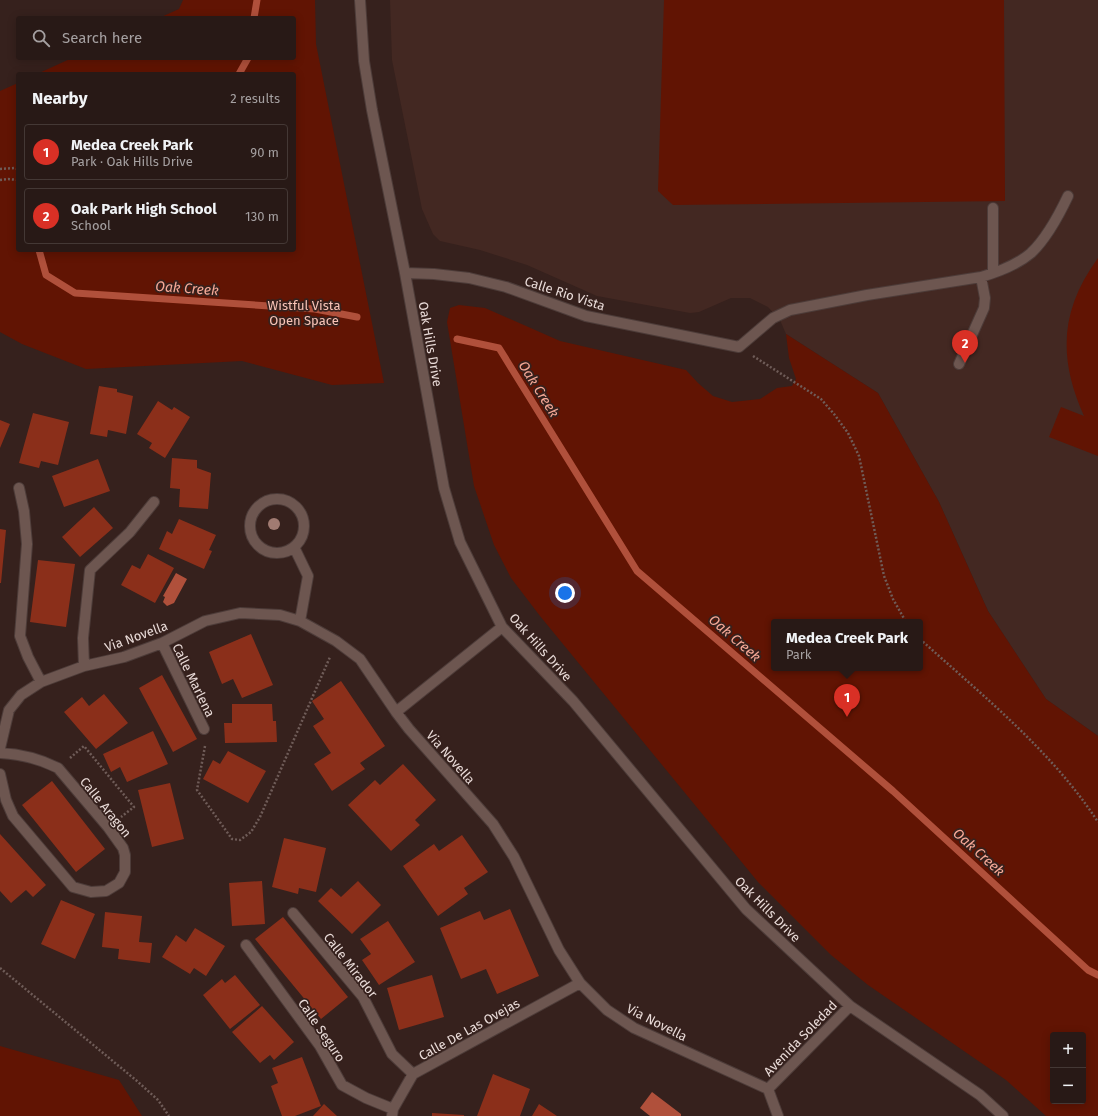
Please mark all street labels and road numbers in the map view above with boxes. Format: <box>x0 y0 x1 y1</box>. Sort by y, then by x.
street label: Calle Rio Vista <box>523 273 607 313</box>
street label: Oak Hills Drive <box>416 300 445 388</box>
street label: Oak Hills Drive <box>506 610 575 684</box>
street label: Via Novella <box>103 618 170 655</box>
street label: Calle Marlena <box>169 641 218 719</box>
street label: Via Novella <box>423 728 478 787</box>
street label: Calle Aragon <box>77 774 134 840</box>
street label: Oak Hills Drive <box>732 874 803 945</box>
street label: Calle Mirador <box>321 930 381 1001</box>
street label: Calle De Las Ovejas <box>416 995 522 1063</box>
street label: Calle Seguro <box>295 996 348 1065</box>
street label: Avenida Soledad <box>761 998 840 1079</box>
street label: Via Novella <box>624 1001 690 1044</box>

